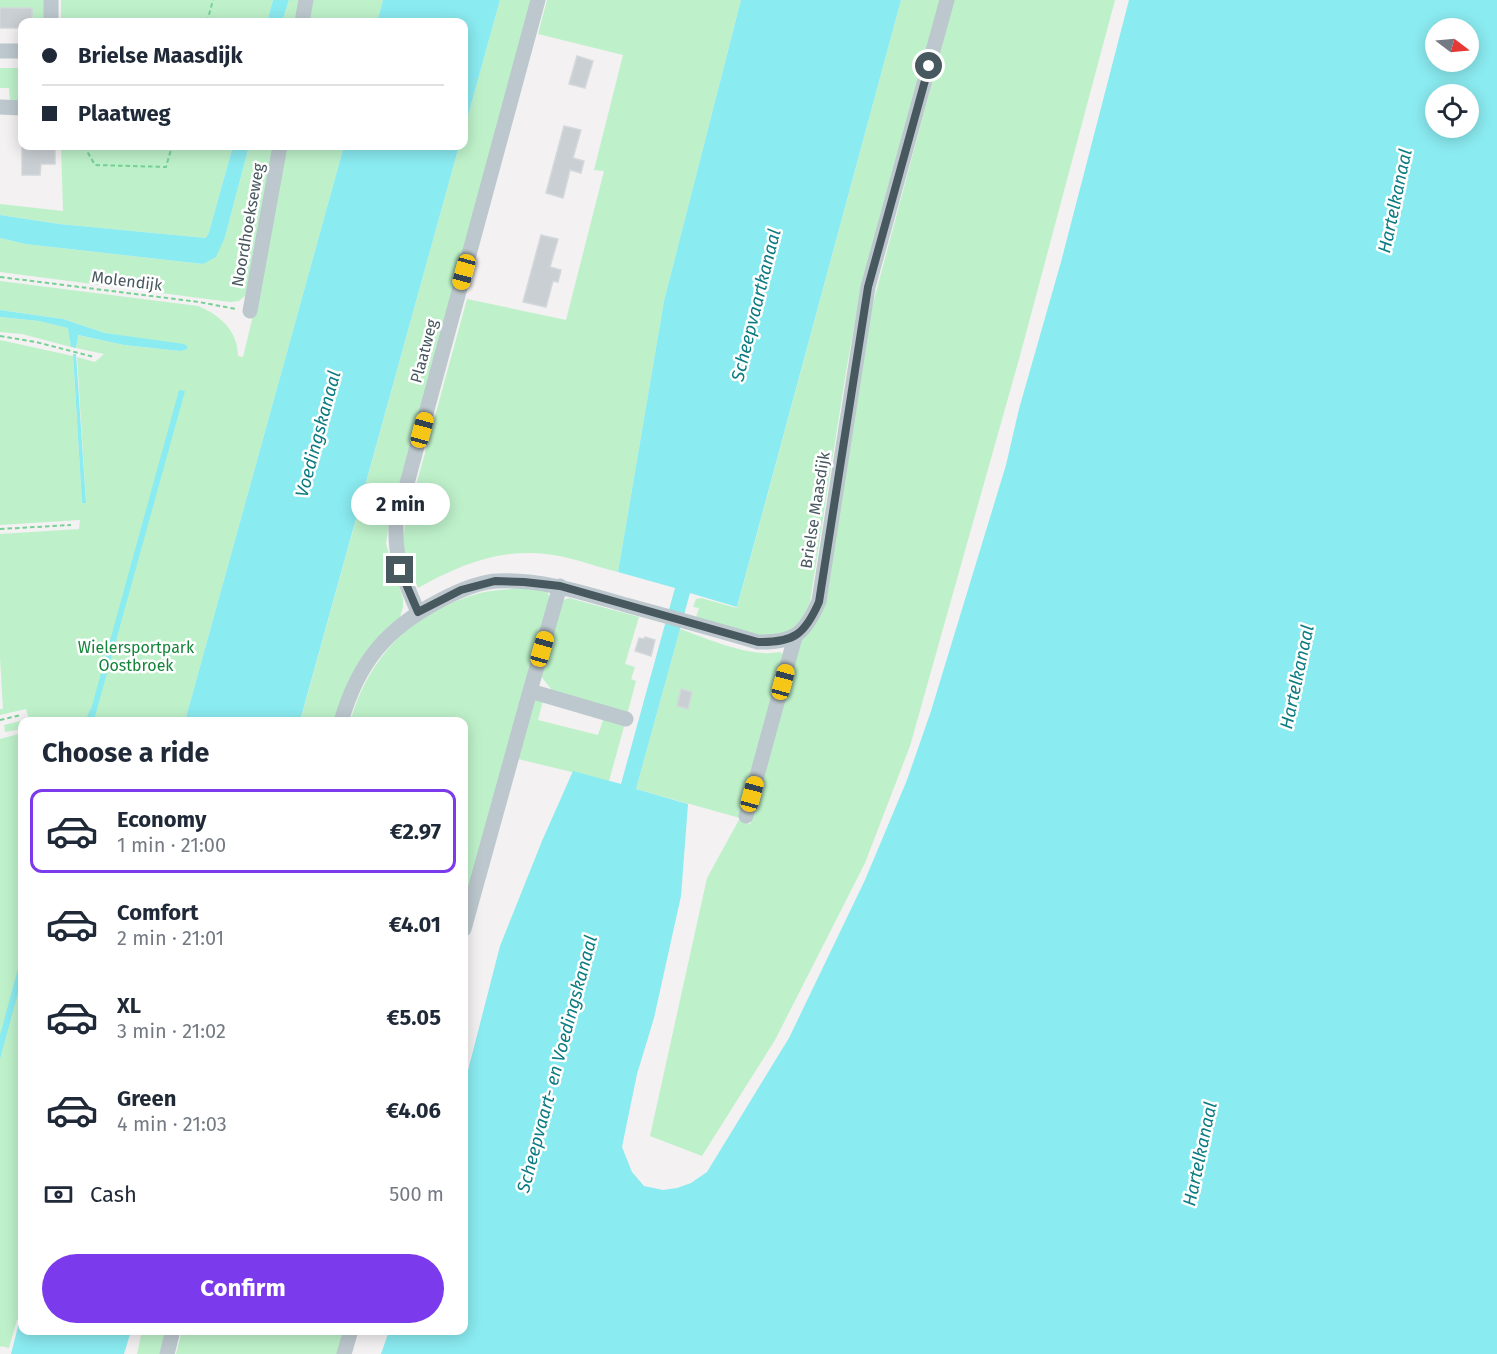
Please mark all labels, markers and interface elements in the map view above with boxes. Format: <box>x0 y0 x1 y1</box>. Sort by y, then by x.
north arrow <box>1425 18 1479 72</box>
map controls <box>1425 18 1479 138</box>
text: Brielse Maasdijk <box>78 42 243 69</box>
route start <box>915 52 942 79</box>
button: locate <box>1425 84 1479 138</box>
text: Plaatweg <box>78 100 171 127</box>
water label: Hartelkanaal <box>1373 147 1417 255</box>
street label: Noordhoekseweg <box>228 161 268 288</box>
water label: Scheepvaartkanaal <box>726 227 786 384</box>
car <box>451 252 477 292</box>
street label: Molendijk <box>90 267 164 295</box>
street label: Plaatweg <box>406 316 442 385</box>
water label: Voedingskanaal <box>291 368 345 500</box>
car <box>409 410 435 450</box>
street label: Brielse Maasdijk <box>796 449 834 570</box>
callout: 2 min <box>350 483 450 525</box>
text: 2 min <box>376 492 425 516</box>
route end <box>386 556 413 583</box>
water label: Hartelkanaal <box>1275 623 1319 731</box>
car <box>528 629 556 669</box>
park label: Wielersportpark Oostbroek <box>78 638 195 675</box>
car <box>770 662 796 702</box>
text: Choose a ride <box>42 737 209 769</box>
car <box>739 774 765 814</box>
icon: car <box>45 804 99 858</box>
text: Economy <box>117 806 206 833</box>
text: €2.97 <box>390 818 441 845</box>
text: 1 min · 21:00 <box>117 833 226 857</box>
icon: car <box>45 897 99 951</box>
text: Comfort <box>117 899 198 926</box>
text: €4.01 <box>389 911 441 938</box>
text: 2 min · 21:01 <box>117 926 224 950</box>
water label: Scheepvaart- en Voedingskanaal <box>512 933 602 1196</box>
icon: car <box>45 990 99 1044</box>
text: XL <box>117 992 141 1019</box>
text: €5.05 <box>387 1004 441 1031</box>
text: 3 min · 21:02 <box>117 1019 226 1043</box>
icon: car <box>45 1083 99 1137</box>
text: Green <box>117 1085 176 1112</box>
text: €4.06 <box>386 1097 441 1124</box>
water label: Hartelkanaal <box>1178 1100 1222 1208</box>
text: 4 min · 21:03 <box>117 1112 227 1136</box>
icon: cash <box>42 1178 75 1211</box>
text: Cash <box>90 1181 137 1208</box>
text: 500 m <box>389 1182 444 1206</box>
button: Confirm <box>42 1254 444 1323</box>

